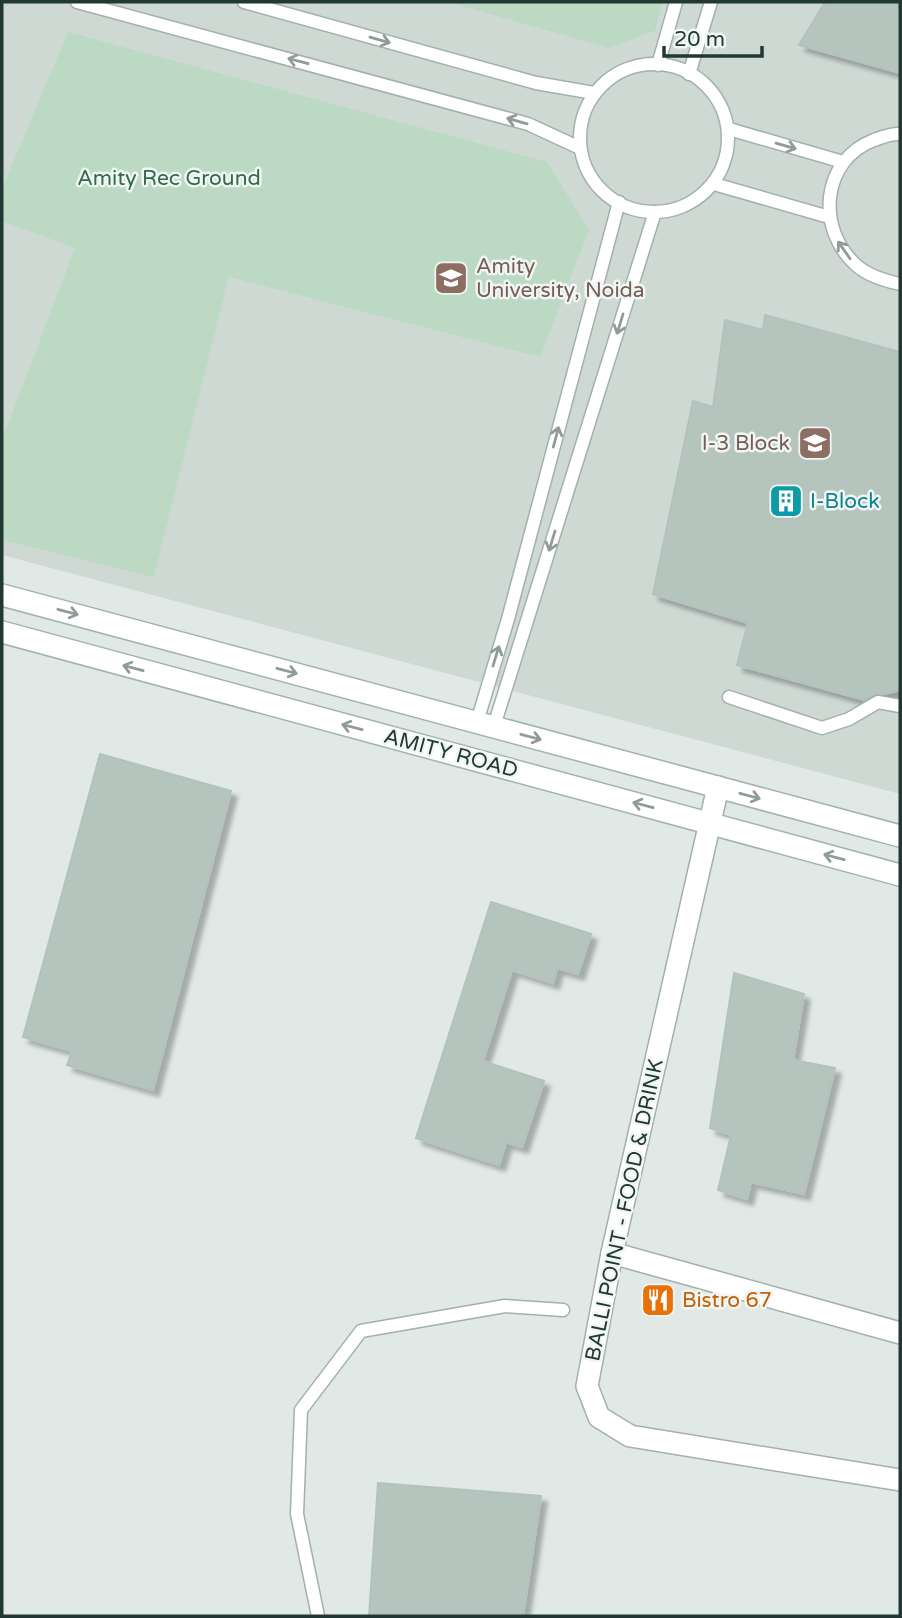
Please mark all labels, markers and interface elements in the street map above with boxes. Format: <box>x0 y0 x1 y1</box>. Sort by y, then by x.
scale bar <box>664 14 762 58</box>
text: 20 m <box>674 27 725 52</box>
one-way arrow <box>369 34 391 47</box>
one-way arrow <box>287 54 309 67</box>
one-way arrow <box>506 114 529 127</box>
one-way arrow <box>775 140 797 153</box>
park label: Amity Rec Ground <box>77 166 261 191</box>
one-way arrow <box>837 241 851 260</box>
place label: Amity University, Noida <box>476 254 645 303</box>
school or university icon: Amity University, Noida <box>432 259 470 297</box>
one-way arrow <box>613 313 625 335</box>
school or university icon: I-3 Block <box>796 424 834 462</box>
one-way arrow <box>550 426 563 449</box>
place label: I-3 Block <box>702 431 790 456</box>
building icon: I-Block <box>767 482 805 520</box>
place label: I-Block <box>810 489 880 514</box>
one-way arrow <box>545 530 557 552</box>
one-way arrow <box>56 606 79 619</box>
one-way arrow <box>491 646 504 668</box>
one-way arrow <box>122 660 144 673</box>
one-way arrow <box>276 665 298 678</box>
one-way arrow <box>341 720 364 733</box>
street label: AMITY ROAD <box>381 724 521 783</box>
one-way arrow <box>520 731 542 744</box>
one-way arrow <box>739 790 761 803</box>
one-way arrow <box>632 798 655 811</box>
one-way arrow <box>824 850 846 863</box>
street label: BALLI POINT - FOOD & DRINK <box>580 1057 669 1363</box>
restaurant icon: Bistro 67 <box>639 1281 677 1319</box>
place label: Bistro 67 <box>682 1288 772 1313</box>

